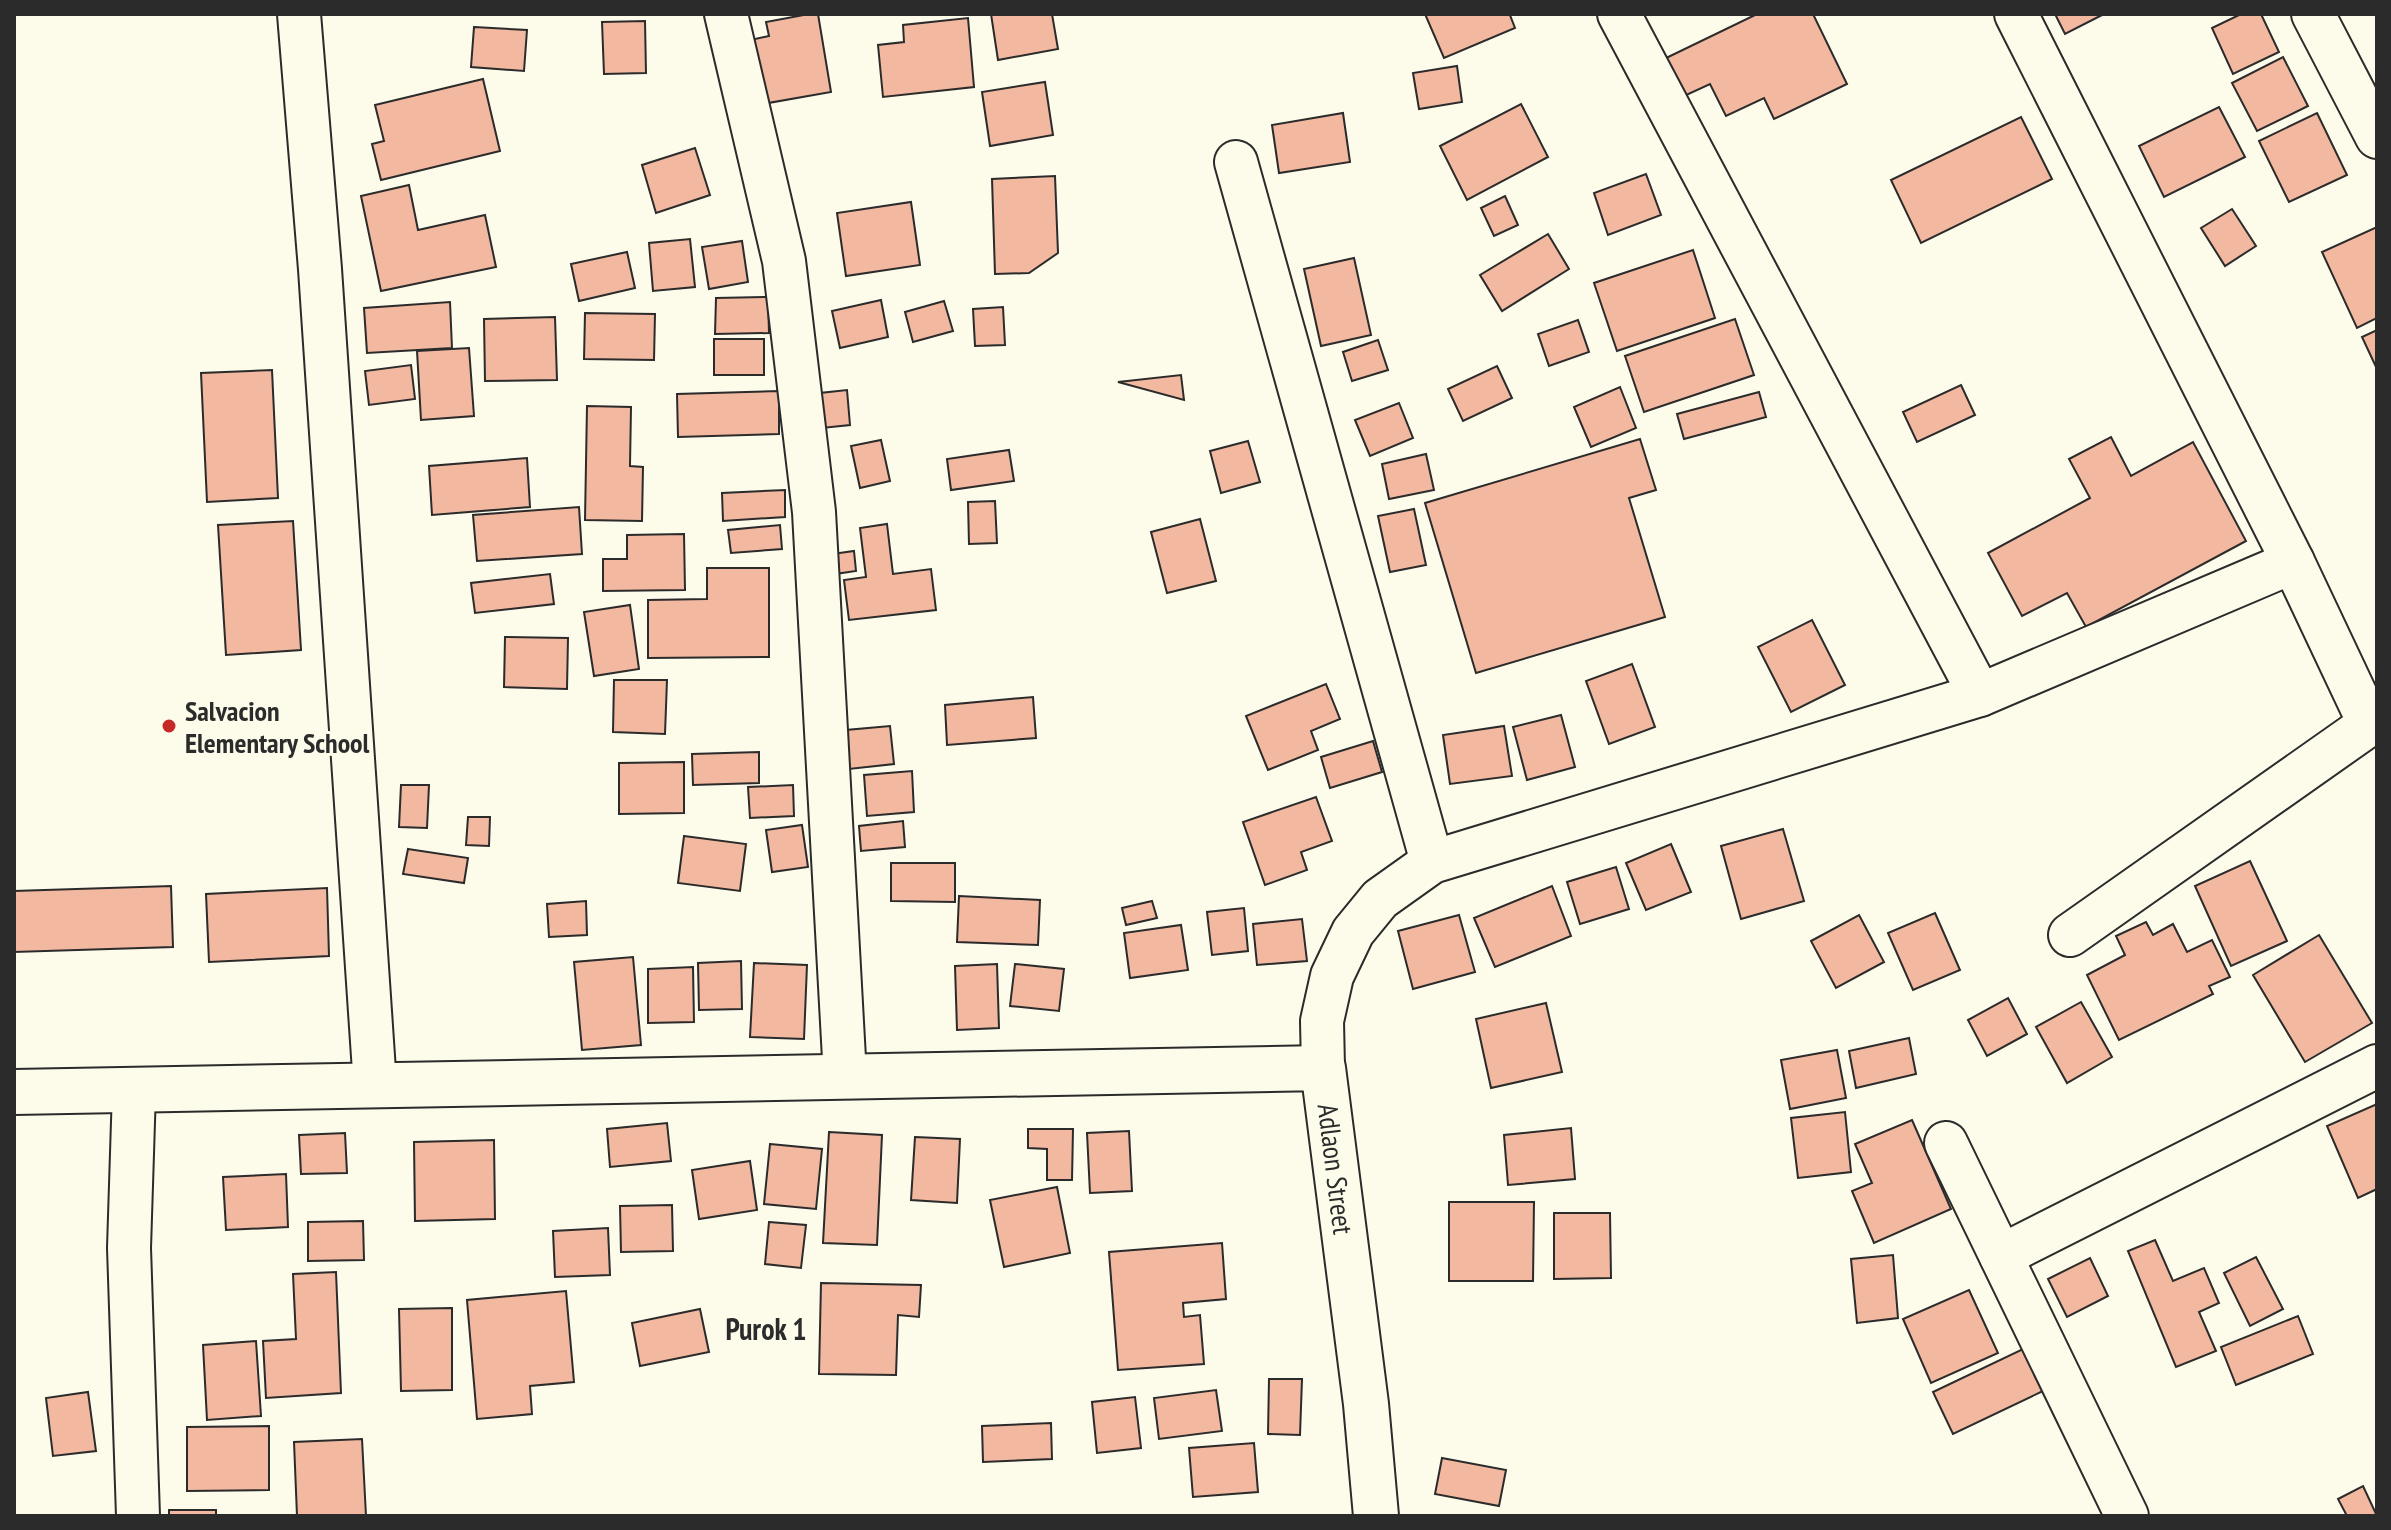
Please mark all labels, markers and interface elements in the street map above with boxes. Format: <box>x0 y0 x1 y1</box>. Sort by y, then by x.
place label: Salvacion Elementary School <box>185 692 370 761</box>
marker: Salvacion Elementary School <box>160 717 178 735</box>
street label: Adlaon Street <box>1310 1102 1362 1237</box>
district label: Purok 1 <box>725 1309 807 1348</box>

